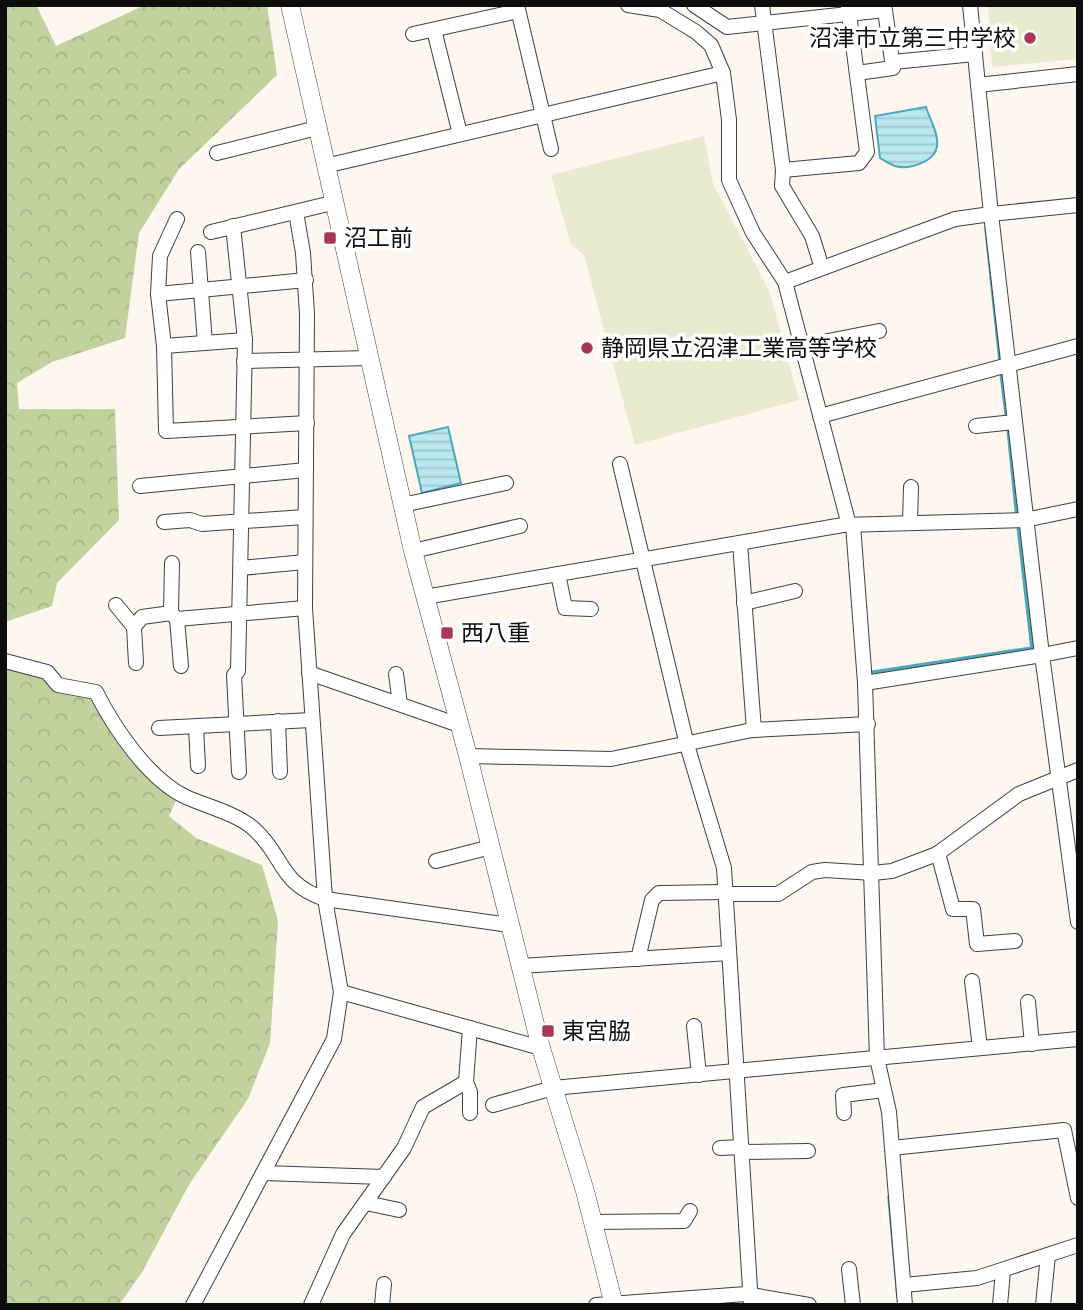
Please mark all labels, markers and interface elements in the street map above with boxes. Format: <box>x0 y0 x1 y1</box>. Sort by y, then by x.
place label: 沼津市立第三中学校 <box>809 24 1016 52</box>
marker: 沼津市立第三中学校 <box>1022 30 1038 46</box>
place label: 沼工前 <box>344 224 413 252</box>
marker: 沼工前 <box>322 230 338 246</box>
place label: 静岡県立沼津工業高等学校 <box>601 334 877 362</box>
marker: 静岡県立沼津工業高等学校 <box>579 340 595 356</box>
place label: 西八重 <box>461 619 530 647</box>
marker: 西八重 <box>439 625 455 641</box>
place label: 東宮脇 <box>562 1017 631 1045</box>
marker: 東宮脇 <box>540 1023 556 1039</box>

